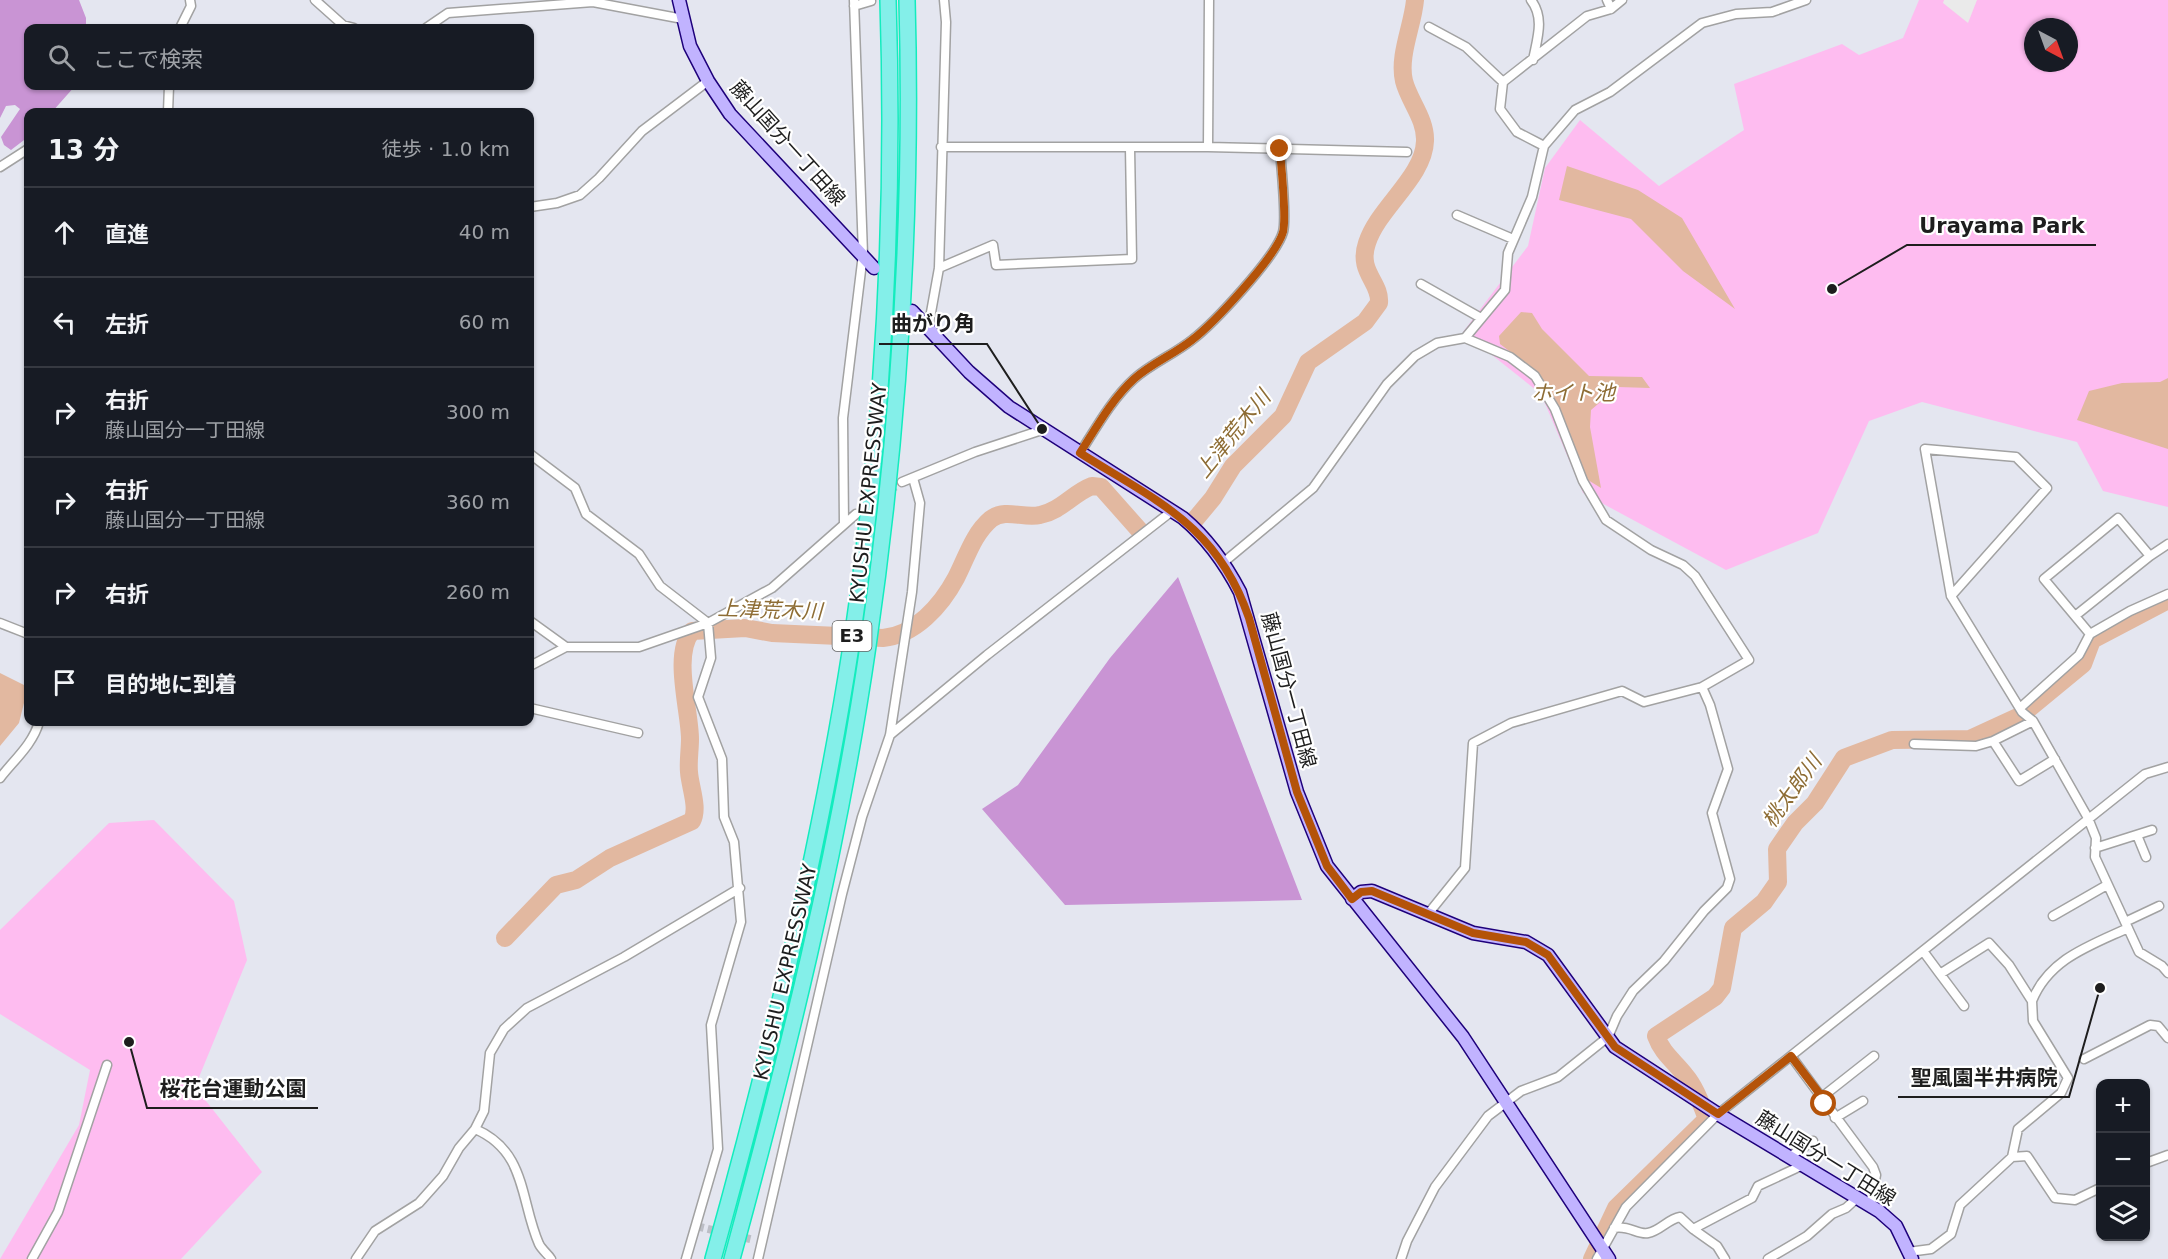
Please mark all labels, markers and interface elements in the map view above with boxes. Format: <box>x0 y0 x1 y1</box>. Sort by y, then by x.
north arrow <box>2024 18 2078 72</box>
search box <box>24 24 534 90</box>
icon: search <box>45 41 78 74</box>
text: ここで検索 <box>93 47 203 72</box>
street label: 藤山国分一丁田線 <box>726 76 850 210</box>
text: 13 分 <box>48 135 119 165</box>
route end <box>1266 135 1292 161</box>
text: 徒歩 · 1.0 km <box>382 137 510 161</box>
callout: Urayama Park <box>1907 206 2096 245</box>
text: Urayama Park <box>1919 214 2086 238</box>
icon: ahead <box>48 216 81 249</box>
text: 40 m <box>459 220 510 244</box>
text: 直進 <box>105 222 149 247</box>
callout: 曲がり角 <box>879 305 987 344</box>
icon: left <box>48 306 81 339</box>
text: 60 m <box>459 310 510 334</box>
text: 左折 <box>105 312 149 337</box>
text: 曲がり角 <box>891 312 975 336</box>
street label: KYUSHU EXPRESSWAY <box>844 381 892 604</box>
water label: ホイト池 <box>1531 381 1617 405</box>
water label: 上津荒木川 <box>1191 384 1277 482</box>
text: 右折 <box>105 388 149 413</box>
icon: right <box>48 396 81 429</box>
text: 300 m <box>446 400 510 424</box>
text: 藤山国分一丁田線 <box>105 418 265 442</box>
text: 右折 <box>105 478 149 503</box>
icon: right <box>48 486 81 519</box>
text: 360 m <box>446 490 510 514</box>
text: 藤山国分一丁田線 <box>105 508 265 532</box>
icon: right <box>48 576 81 609</box>
text: 260 m <box>446 580 510 604</box>
text: 右折 <box>105 582 149 607</box>
water label: 上津荒木川 <box>717 596 825 624</box>
street label: 藤山国分一丁田線 <box>1257 610 1321 770</box>
road number: E3 <box>832 621 872 651</box>
icon: arrive <box>48 666 81 699</box>
text: 目的地に到着 <box>105 672 237 697</box>
water label: 桃太郎川 <box>1758 748 1828 832</box>
street label: KYUSHU EXPRESSWAY <box>748 861 822 1083</box>
callout: 聖風園半井病院 <box>1898 1058 2069 1097</box>
text: 聖風園半井病院 <box>1911 1066 2058 1090</box>
callout: 桜花台運動公園 <box>147 1069 318 1108</box>
text: 桜花台運動公園 <box>160 1077 307 1101</box>
map controls <box>2096 1079 2150 1241</box>
button: + <box>2096 1079 2150 1133</box>
route start <box>1810 1090 1836 1116</box>
street label: 藤山国分一丁田線 <box>1752 1105 1900 1211</box>
button: − <box>2096 1133 2150 1187</box>
button: layers <box>2096 1187 2150 1241</box>

